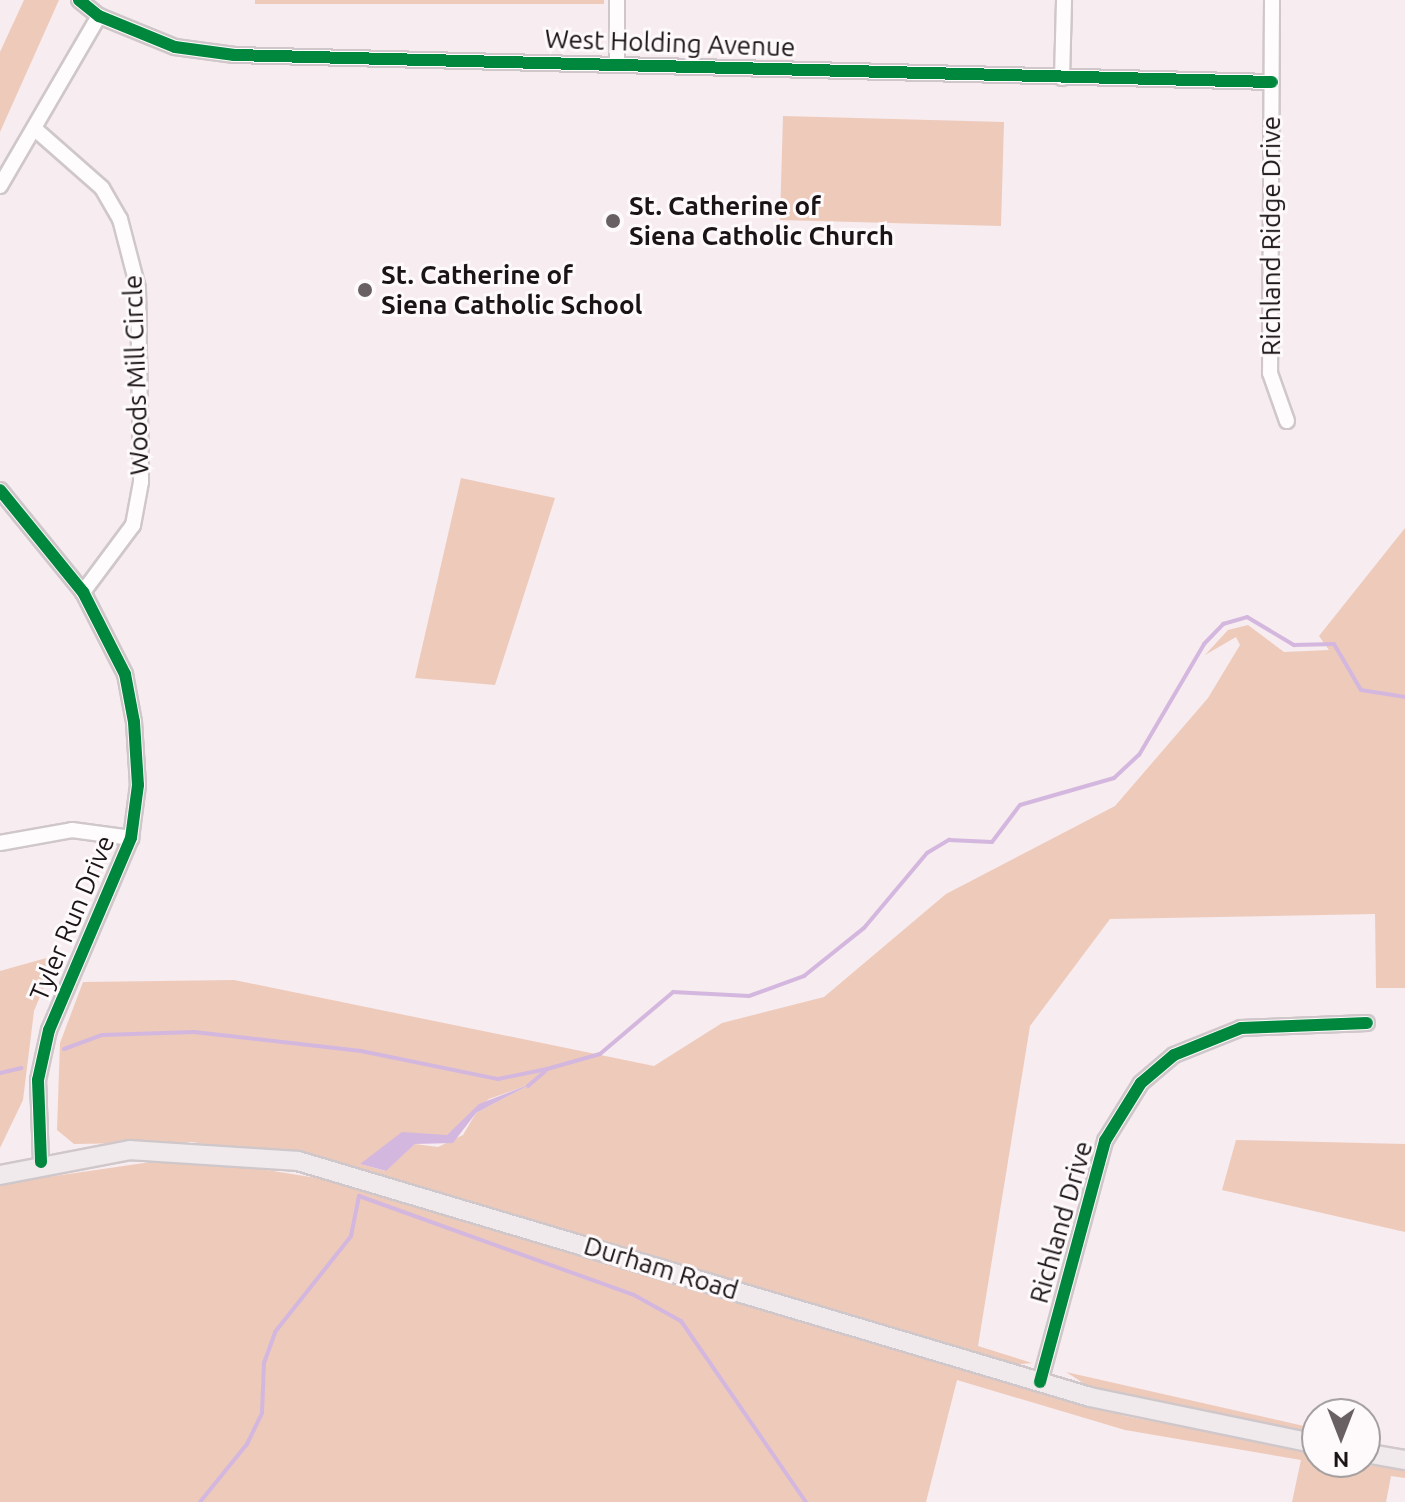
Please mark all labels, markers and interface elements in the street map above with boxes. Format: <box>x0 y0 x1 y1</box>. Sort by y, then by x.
street label: West Holding Avenue <box>544 23 796 63</box>
street label: Richland Ridge Drive <box>1255 116 1287 356</box>
place label: St. Catherine of Siena Catholic Church <box>629 190 894 252</box>
marker: St. Catherine of Siena Catholic Church <box>604 212 622 230</box>
place label: St. Catherine of Siena Catholic School <box>381 259 642 320</box>
street label: Woods Mill Circle <box>117 274 155 476</box>
marker: St. Catherine of Siena Catholic School <box>356 281 374 299</box>
street label: Tyler Run Drive <box>23 831 121 1005</box>
street label: Richland Drive <box>1023 1137 1099 1307</box>
street label: Durham Road <box>580 1230 742 1306</box>
north arrow <box>1301 1398 1381 1478</box>
text: N <box>1333 1448 1349 1473</box>

